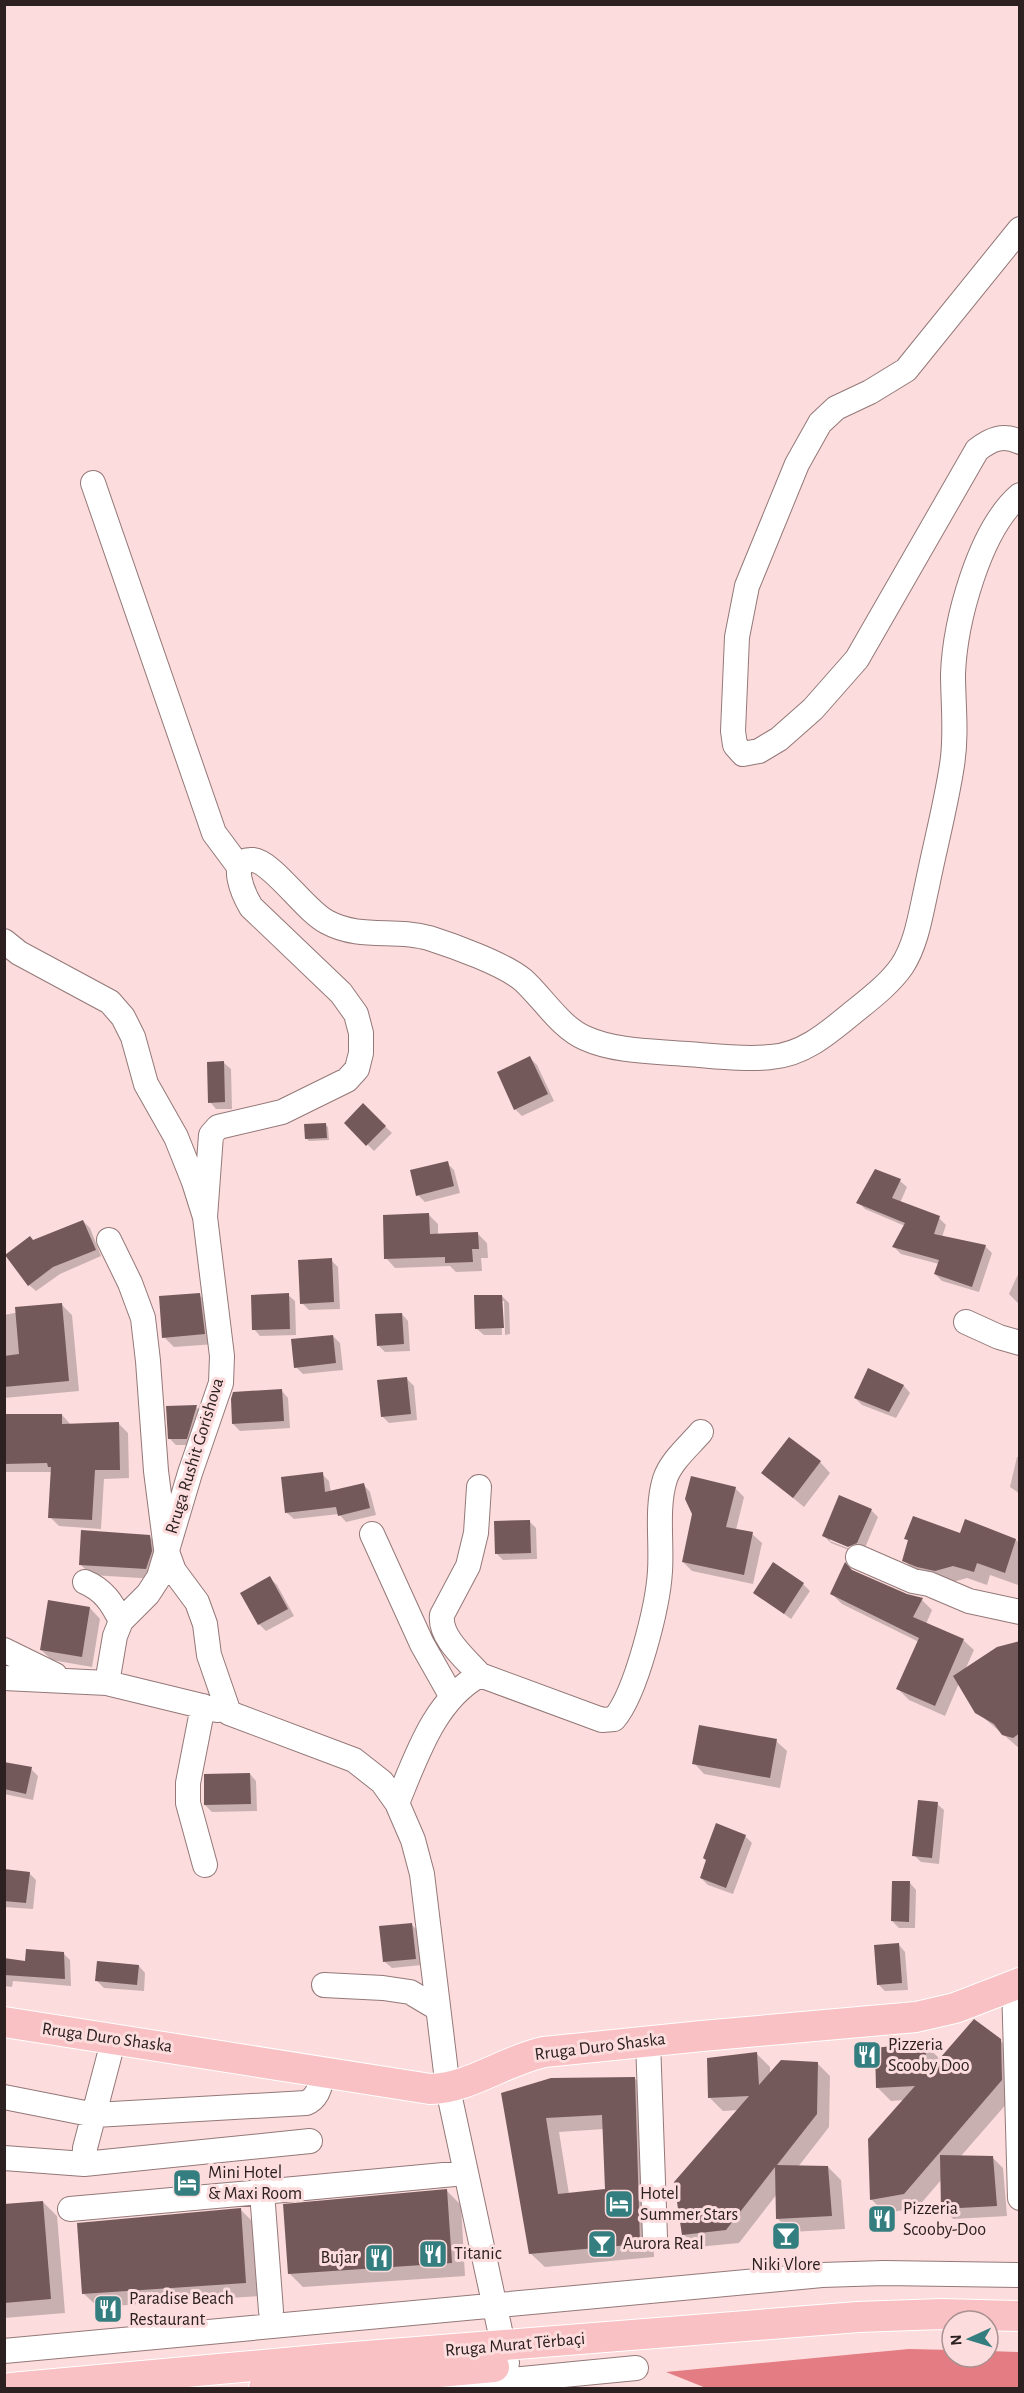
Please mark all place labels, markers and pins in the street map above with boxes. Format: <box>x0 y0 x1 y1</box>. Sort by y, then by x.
place label: Pizzeria Scooby Doo <box>888 2036 970 2075</box>
restaurant icon: Pizzeria Scooby Doo <box>851 2039 883 2071</box>
place label: Mini Hotel & Maxi Room <box>208 2164 302 2203</box>
hotel icon: Mini Hotel & Maxi Room <box>171 2167 203 2199</box>
place label: Hotel Summer Stars <box>640 2185 738 2224</box>
hotel icon: Hotel Summer Stars <box>603 2188 635 2220</box>
place label: Pizzeria Scooby-Doo <box>903 2200 986 2239</box>
restaurant icon: Pizzeria Scooby-Doo <box>866 2203 898 2235</box>
bar icon: Niki Vlore <box>770 2220 802 2252</box>
bar icon: Aurora Real <box>586 2228 618 2260</box>
place label: Aurora Real <box>623 2235 704 2253</box>
restaurant icon: Titanic <box>417 2238 449 2270</box>
restaurant icon: Bujar <box>363 2242 395 2274</box>
place label: Titanic <box>454 2245 502 2263</box>
place label: Bujar <box>320 2249 358 2267</box>
place label: Niki Vlore <box>751 2256 821 2274</box>
place label: Paradise Beach Restaurant <box>129 2290 234 2329</box>
restaurant icon: Paradise Beach Restaurant <box>92 2293 124 2325</box>

